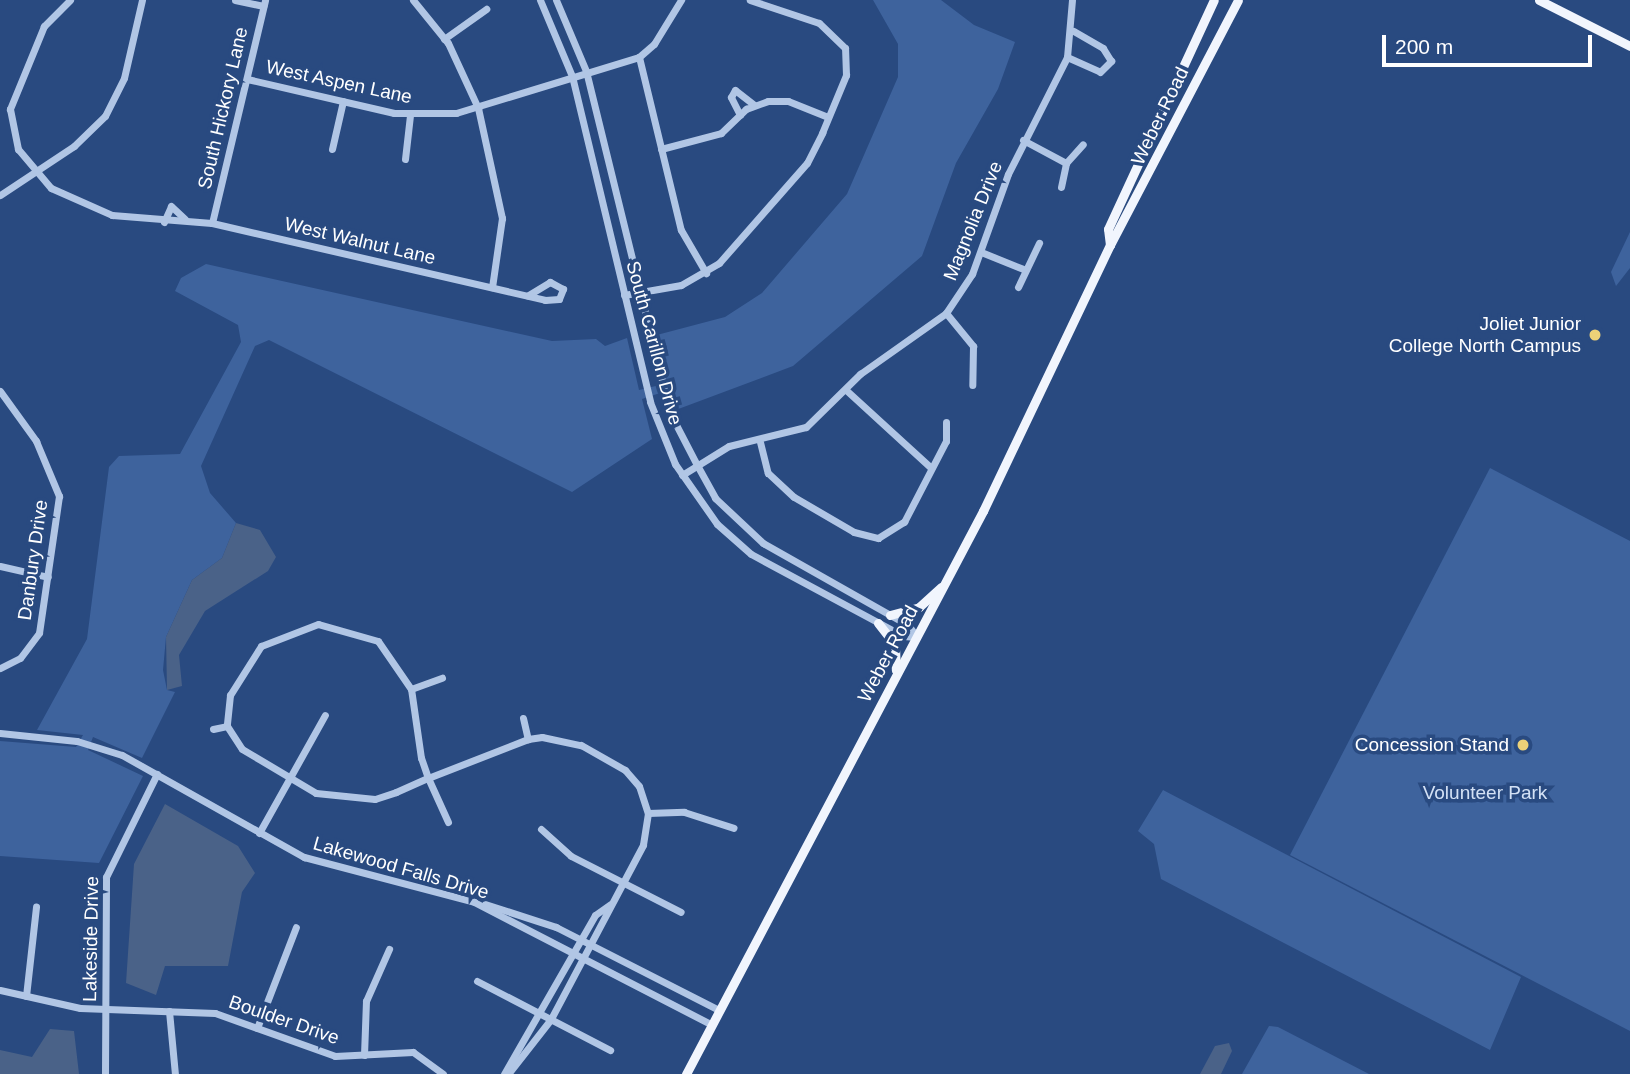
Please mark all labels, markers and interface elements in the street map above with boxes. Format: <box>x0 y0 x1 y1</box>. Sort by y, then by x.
scale bar <box>1385 21 1595 65</box>
street label: South Hickory Lane <box>193 25 253 191</box>
text: 200 m <box>1395 35 1453 58</box>
street label: West Aspen Lane <box>263 55 415 109</box>
street label: Weber Road <box>1126 63 1194 169</box>
street label: Magnolia Drive <box>939 158 1007 284</box>
street label: West Walnut Lane <box>282 213 438 269</box>
street label: South Carillon Drive <box>621 258 687 428</box>
place label: Joliet Junior College North Campus <box>1389 313 1581 357</box>
marker: Joliet Junior College North Campus <box>1587 327 1603 343</box>
street label: Danbury Drive <box>13 498 53 622</box>
street label: Weber Road <box>853 602 923 706</box>
place label: Concession Stand <box>1355 734 1509 756</box>
marker: Concession Stand <box>1515 737 1531 753</box>
park label: Volunteer Park <box>1423 782 1547 804</box>
street label: Lakewood Falls Drive <box>311 832 491 904</box>
street label: Lakeside Drive <box>79 876 103 1002</box>
street label: Boulder Drive <box>226 990 342 1050</box>

